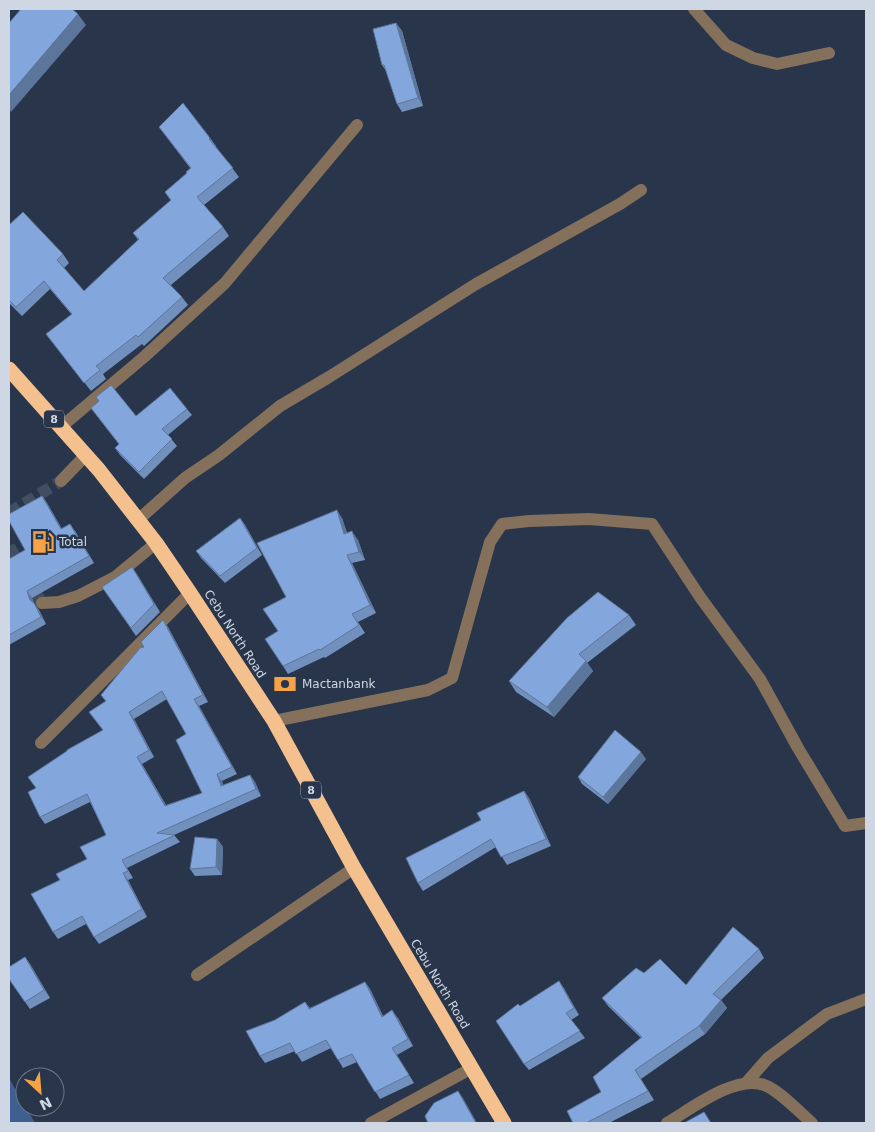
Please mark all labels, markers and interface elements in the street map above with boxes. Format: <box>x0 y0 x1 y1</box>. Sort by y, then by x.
road number: 8 <box>44 410 64 428</box>
fuel station icon: Total <box>30 529 56 555</box>
place label: Total <box>58 535 87 549</box>
street label: Cebu North Road <box>201 587 269 681</box>
bank icon: Mactanbank <box>272 671 298 697</box>
place label: Mactanbank <box>302 677 376 691</box>
road number: 8 <box>301 782 321 798</box>
street label: Cebu North Road <box>408 937 472 1031</box>
north arrow <box>15 1067 65 1117</box>
text: N <box>37 1094 54 1113</box>

